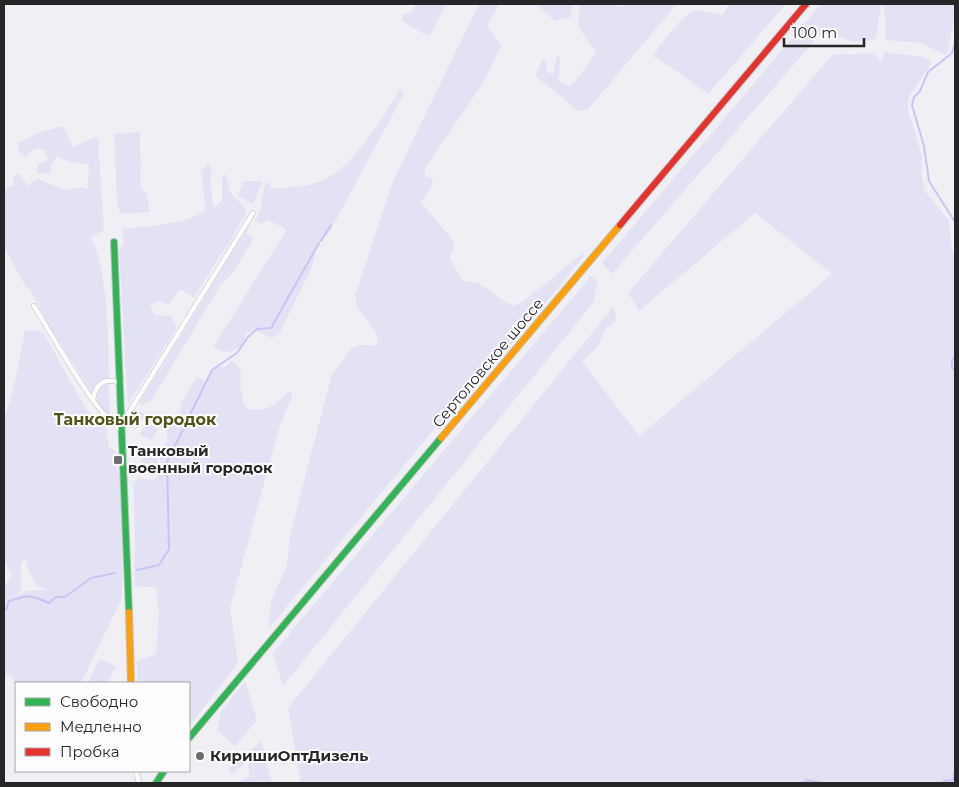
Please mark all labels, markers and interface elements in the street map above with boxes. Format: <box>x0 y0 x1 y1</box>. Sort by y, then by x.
scale bar <box>784 15 864 47</box>
text: 100 m <box>792 23 837 42</box>
street label: Сертоловское шоссе <box>428 294 547 431</box>
district label: Танковый городок <box>54 410 217 429</box>
place label: Танковый военный городок <box>128 441 273 477</box>
marker: Танковый военный городок <box>112 454 124 466</box>
legend <box>15 682 190 772</box>
text: Свободно <box>60 692 138 711</box>
text: Медленно <box>60 717 142 736</box>
text: Пробка <box>60 742 119 761</box>
place label: КиришиОптДизель <box>210 746 368 765</box>
marker: КиришиОптДизель <box>194 750 206 762</box>

